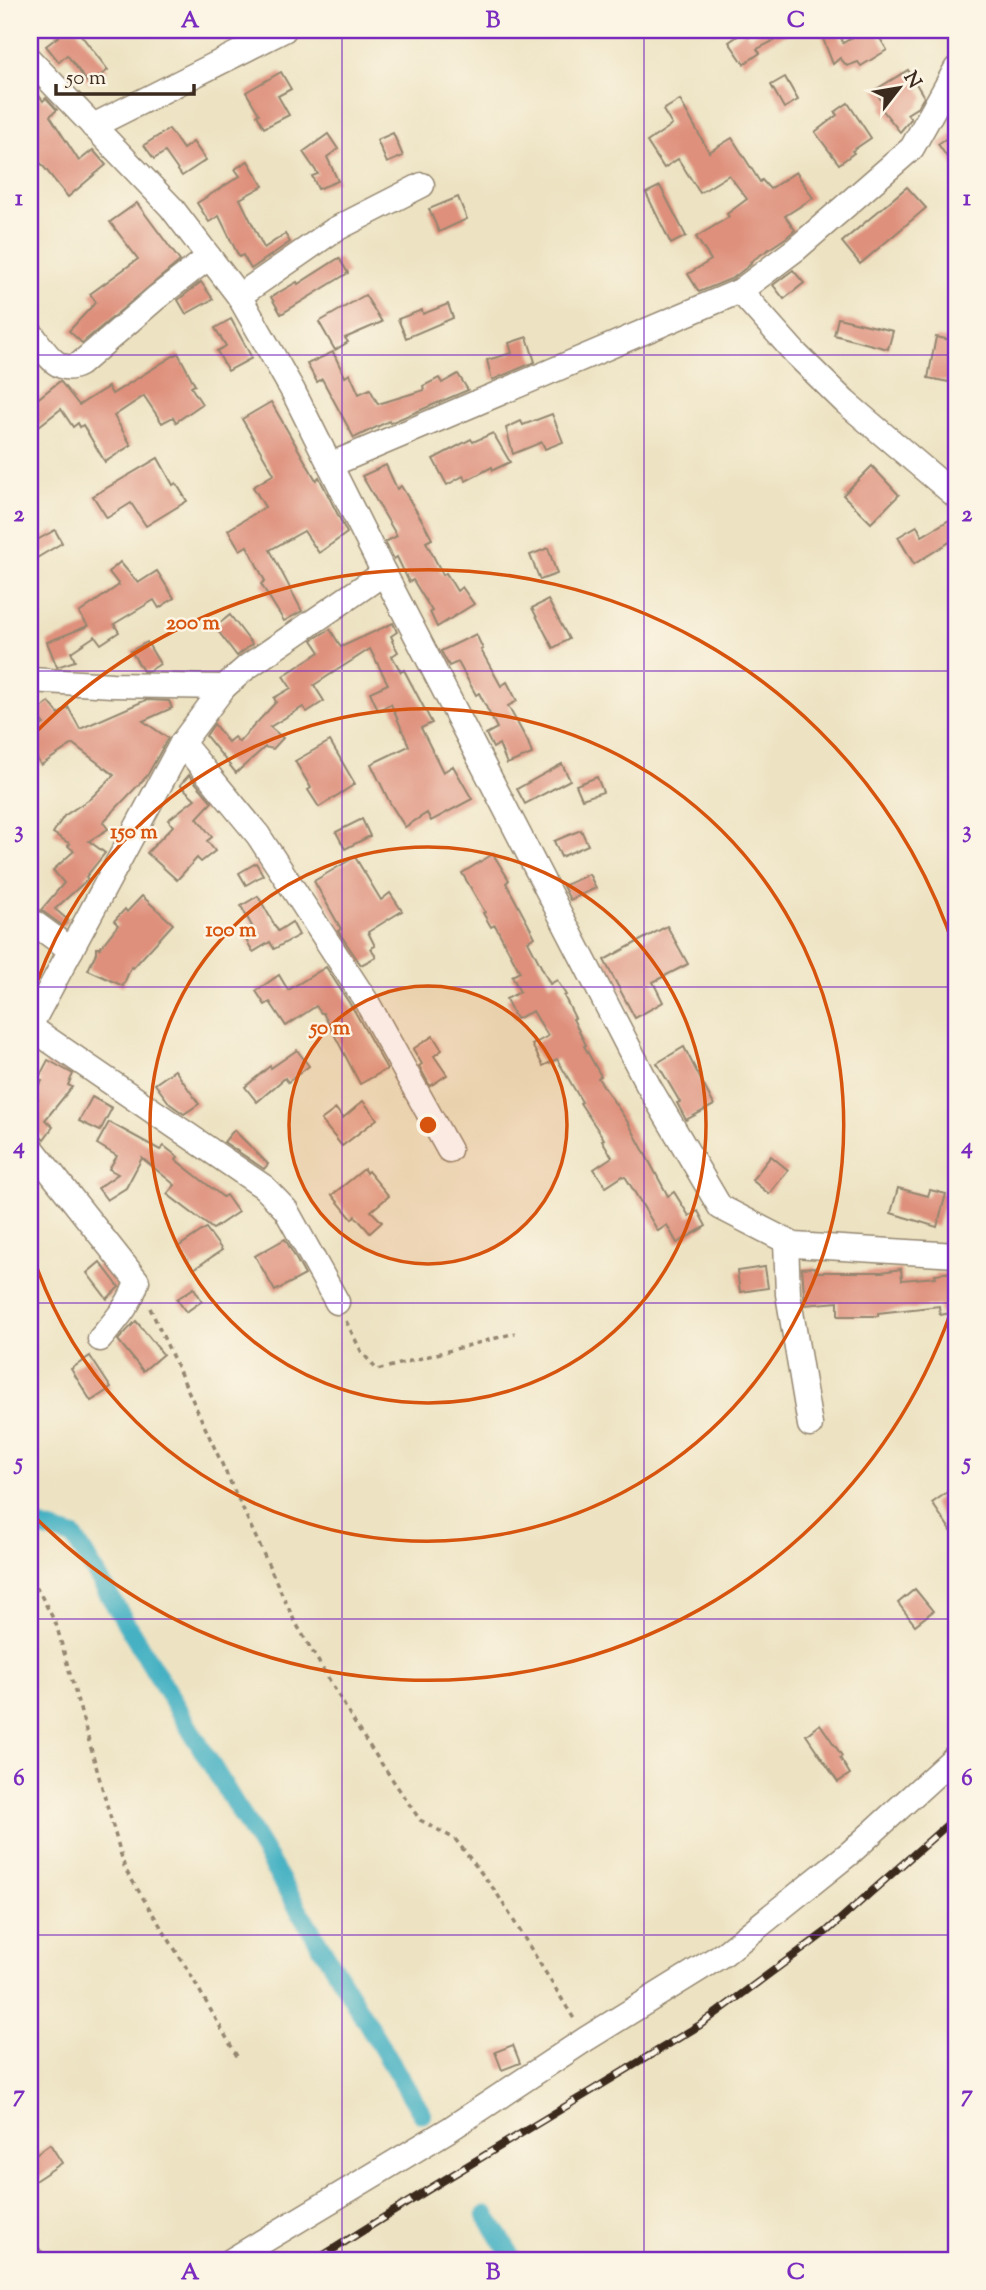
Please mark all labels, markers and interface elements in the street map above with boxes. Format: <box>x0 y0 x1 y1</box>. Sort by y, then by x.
text: A <box>181 5 200 38</box>
text: B <box>486 5 501 38</box>
text: C <box>787 5 805 38</box>
scale bar <box>56 52 194 96</box>
north arrow <box>864 52 934 122</box>
text: 50 m <box>65 64 106 94</box>
text: N <box>896 67 927 94</box>
text: 1 <box>15 183 23 216</box>
text: 1 <box>963 183 971 216</box>
text: 2 <box>14 499 25 532</box>
text: 2 <box>962 499 973 532</box>
text: 200 m <box>166 609 221 639</box>
text: 3 <box>14 815 24 848</box>
text: 3 <box>962 815 972 848</box>
text: 150 m <box>110 818 158 848</box>
text: 100 m <box>206 916 257 946</box>
text: 50 m <box>308 1014 351 1044</box>
centre of rings <box>416 1113 440 1137</box>
text: 4 <box>12 1131 25 1164</box>
text: 4 <box>960 1131 973 1164</box>
text: 5 <box>13 1447 23 1480</box>
text: 5 <box>961 1447 971 1480</box>
text: 6 <box>13 1763 25 1796</box>
text: 6 <box>961 1763 973 1796</box>
text: 7 <box>13 2079 25 2112</box>
text: 7 <box>961 2079 973 2112</box>
text: A <box>181 2257 200 2290</box>
text: B <box>486 2257 501 2290</box>
text: C <box>787 2257 805 2290</box>

